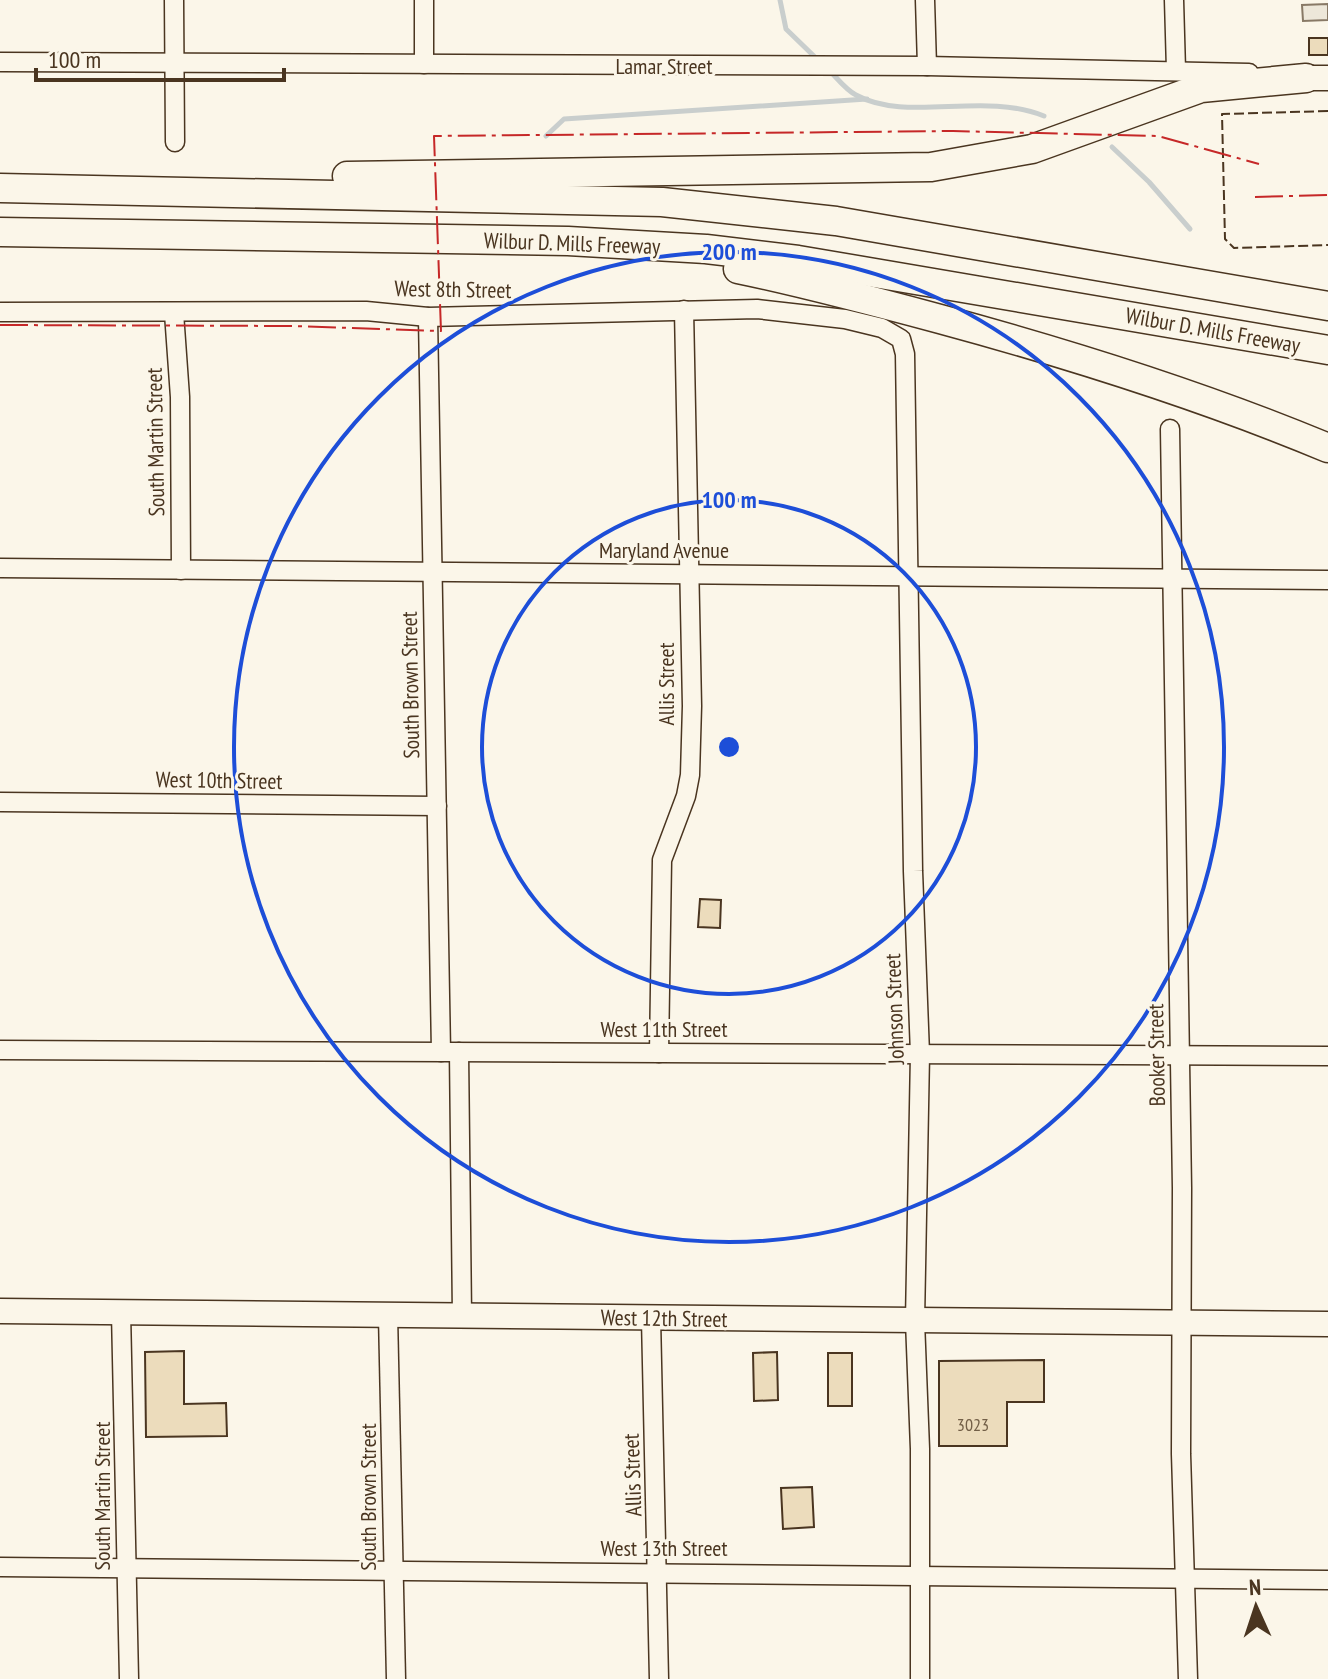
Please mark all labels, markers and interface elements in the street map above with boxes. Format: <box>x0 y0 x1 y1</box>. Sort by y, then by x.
scale bar <box>36 32 284 82</box>
text: 100 m <box>48 44 101 75</box>
street label: Lamar Street <box>616 52 712 80</box>
street label: Wilbur D. Mills Freeway <box>483 226 662 260</box>
text: 200 m <box>701 236 757 267</box>
street label: West 8th Street <box>394 274 512 304</box>
street label: Wilbur D. Mills Freeway <box>1124 301 1303 359</box>
street label: South Martin Street <box>140 367 170 517</box>
text: 100 m <box>701 484 757 515</box>
street label: Maryland Avenue <box>599 536 729 564</box>
street label: South Brown Street <box>395 611 425 759</box>
street label: Allis Street <box>652 642 680 726</box>
centre of rings <box>715 733 743 761</box>
street label: West 10th Street <box>155 765 283 795</box>
street label: Johnson Street <box>878 953 910 1066</box>
street label: Booker Street <box>1141 1003 1171 1107</box>
street label: West 11th Street <box>601 1015 727 1043</box>
street label: West 12th Street <box>600 1303 728 1333</box>
house number: 3023 <box>957 1413 989 1436</box>
street label: South Martin Street <box>88 1422 116 1570</box>
street label: South Brown Street <box>354 1423 382 1571</box>
street label: Allis Street <box>617 1433 647 1517</box>
street label: West 13th Street <box>601 1534 727 1562</box>
north arrow <box>1216 1567 1296 1647</box>
text: N <box>1248 1573 1262 1601</box>

